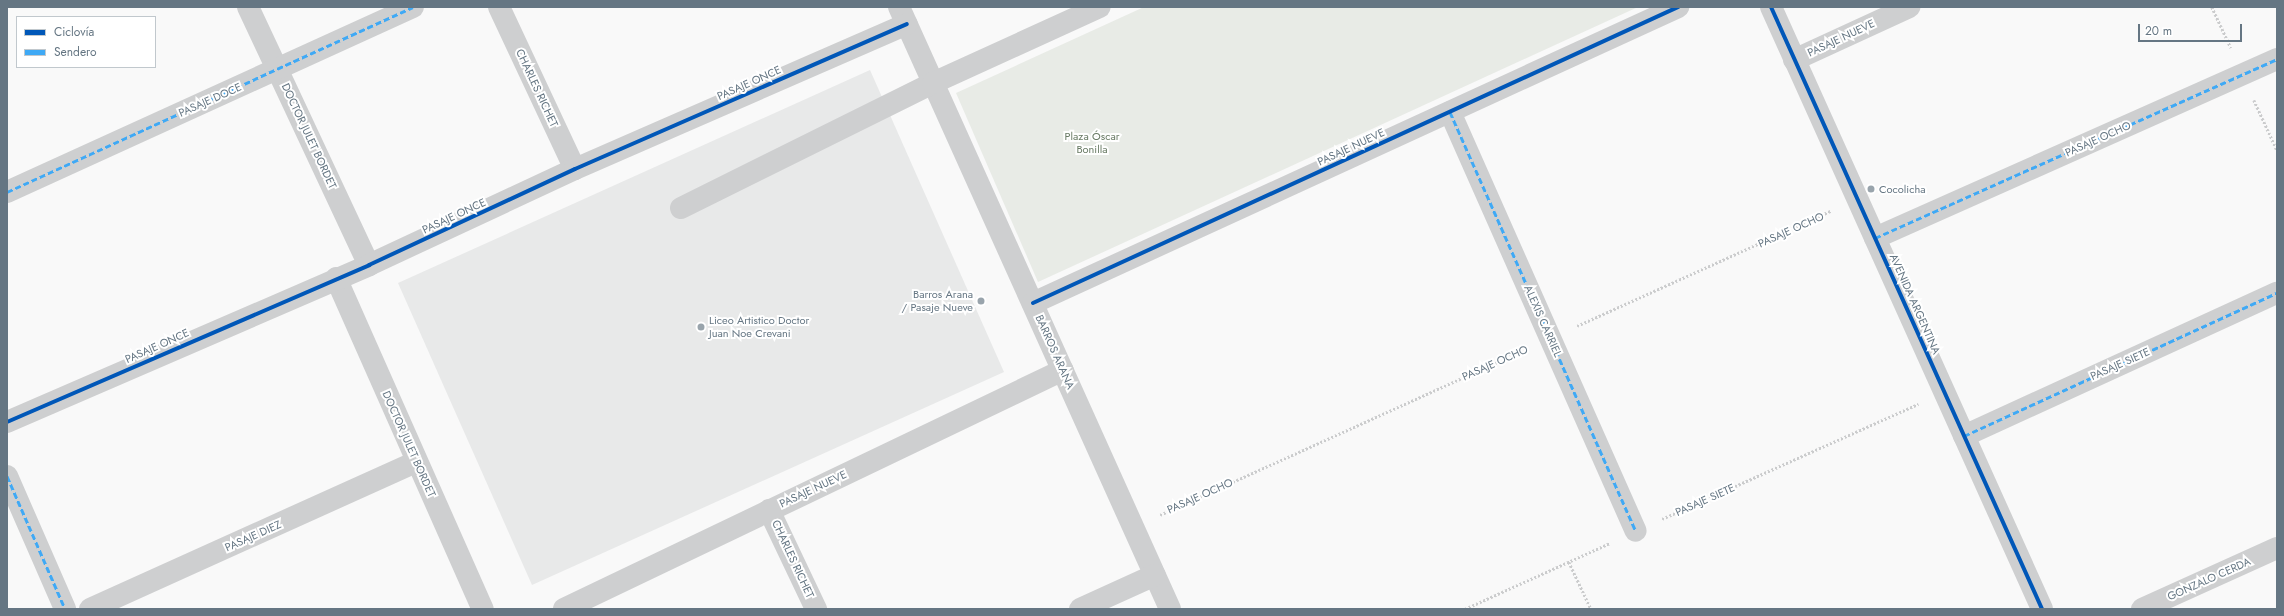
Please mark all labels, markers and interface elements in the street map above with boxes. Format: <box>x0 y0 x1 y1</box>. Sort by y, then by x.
legend <box>16 16 156 68</box>
scale bar <box>2140 16 2244 42</box>
street label: PASAJE NUEVE <box>1805 17 1877 59</box>
text: 20 m <box>2145 22 2172 40</box>
text: Ciclovía <box>54 23 94 41</box>
text: Sendero <box>54 43 97 61</box>
street label: CHARLES RICHET <box>513 47 561 129</box>
street label: PASAJE ONCE <box>715 63 783 103</box>
street label: PASAJE DOCE <box>176 80 244 120</box>
street label: DOCTOR JULET BORDET <box>279 81 339 191</box>
street label: PASAJE OCHO <box>2063 119 2133 159</box>
street label: PASAJE NUEVE <box>1315 126 1387 168</box>
park label: Plaza Óscar Bonilla <box>1065 130 1119 156</box>
place label: Cocolicha <box>1879 182 1926 196</box>
marker: Cocolicha <box>1866 184 1876 194</box>
street label: PASAJE ONCE <box>420 196 488 236</box>
street label: PASAJE OCHO <box>1756 210 1826 250</box>
street label: AVENIDA ARGENTINA <box>1887 252 1943 356</box>
street label: ALEXIS CARRIEL <box>1521 283 1565 359</box>
place label: Barros Arana / Pasaje Nueve <box>901 288 973 314</box>
marker: Barros Arana / Pasaje Nueve <box>976 296 986 306</box>
street label: BARROS ARANA <box>1033 313 1077 391</box>
place label: Liceo Artistico Doctor Juan Noe Crevani <box>709 314 809 340</box>
marker: Liceo Artistico Doctor Juan Noe Crevani <box>696 322 706 332</box>
street label: PASAJE ONCE <box>123 326 191 366</box>
street label: PASAJE OCHO <box>1460 343 1530 383</box>
street label: PASAJE SIETE <box>2088 345 2152 383</box>
street label: DOCTOR JULET BORDET <box>380 389 438 499</box>
street label: PASAJE NUEVE <box>777 468 849 510</box>
street label: PASAJE OCHO <box>1165 476 1235 516</box>
street label: PASAJE SIETE <box>1673 481 1737 519</box>
street label: PASAJE DIEZ <box>223 518 283 554</box>
street label: CHARLES RICHET <box>769 518 817 600</box>
street label: GONZALO CERDA <box>2165 555 2253 603</box>

